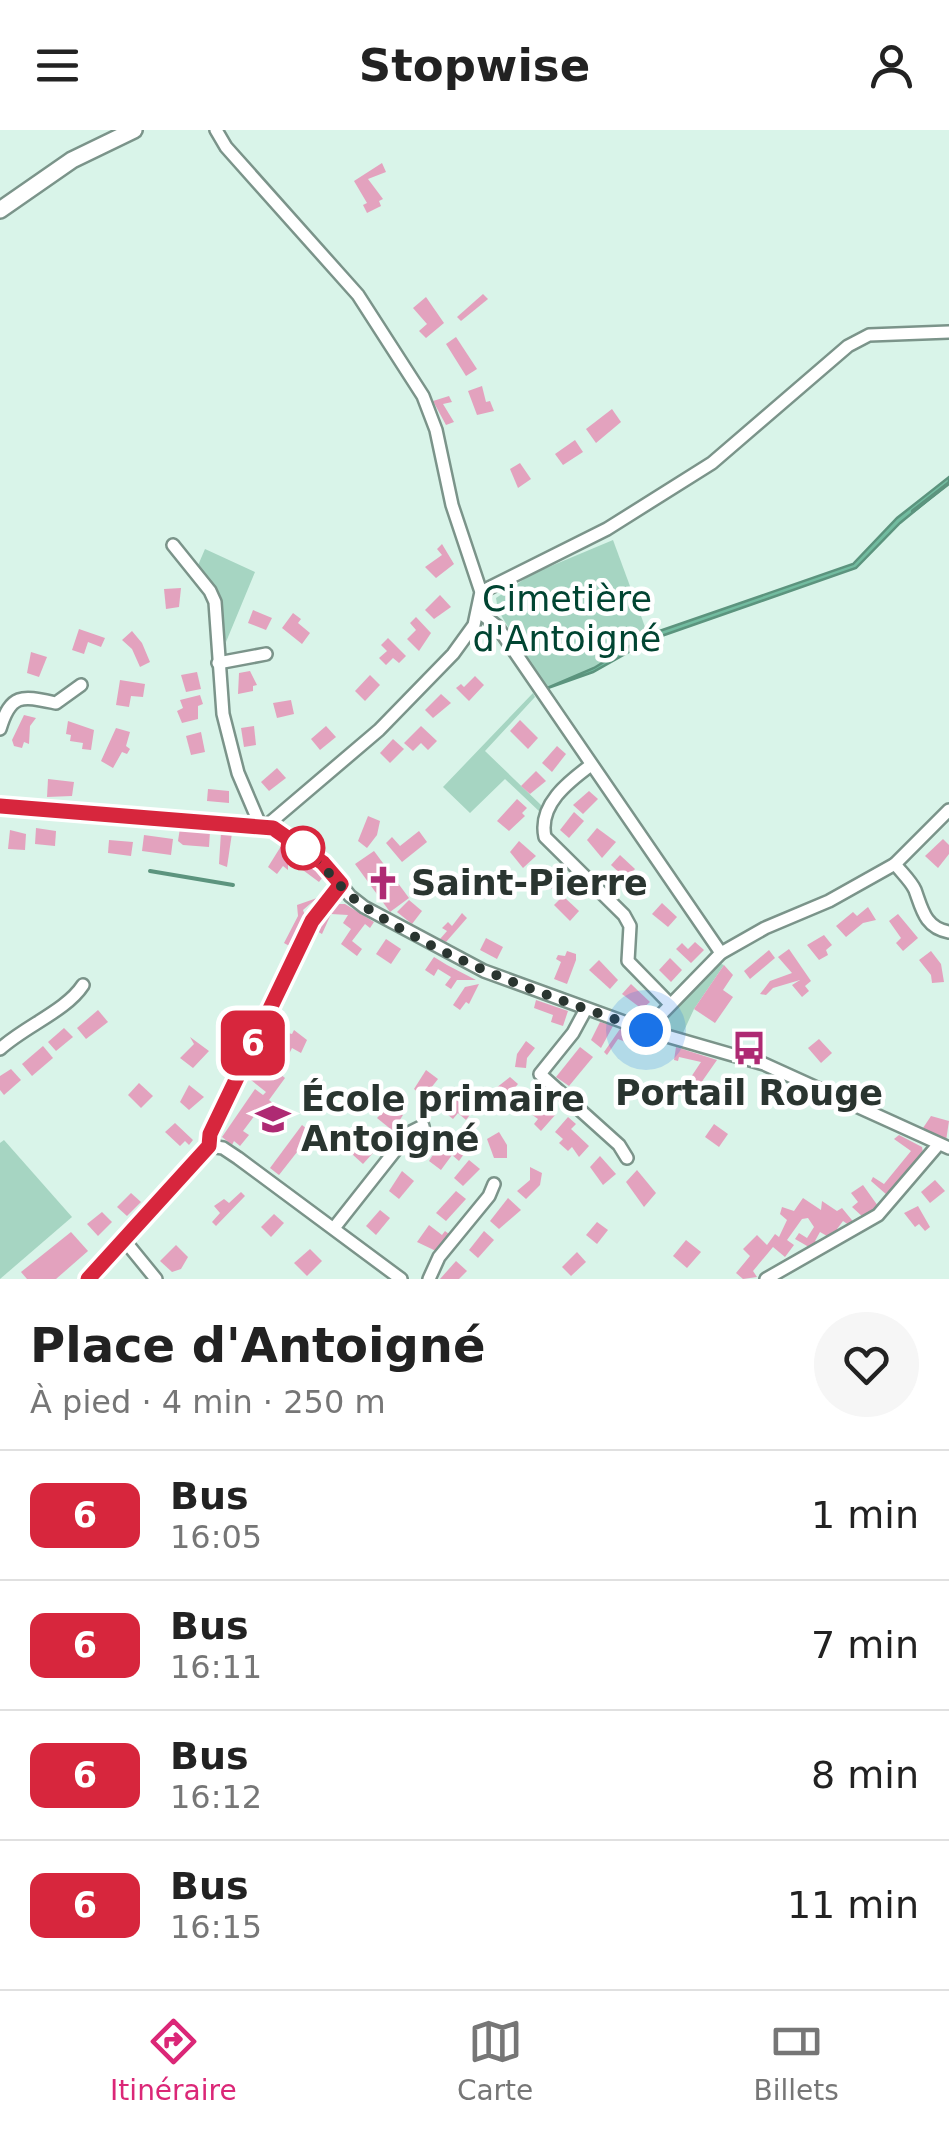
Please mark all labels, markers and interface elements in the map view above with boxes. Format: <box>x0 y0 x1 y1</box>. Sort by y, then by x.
icon: menu <box>30 38 85 93</box>
icon: person <box>864 38 919 93</box>
text: Stopwise <box>359 39 590 92</box>
park label: Cimetière d'Antoigné <box>473 579 661 659</box>
unlabelled marker <box>282 827 324 869</box>
place label: Saint-Pierre <box>411 863 648 903</box>
church icon: Saint-Pierre <box>364 864 402 902</box>
your location <box>621 1005 671 1055</box>
line badge: 6 <box>220 1010 286 1076</box>
text: 6 <box>241 1023 265 1063</box>
bus stop icon: Portail Rouge <box>730 1029 768 1067</box>
place label: Portail Rouge <box>615 1073 883 1113</box>
place label: École primaire Antoigné <box>301 1078 585 1159</box>
school or university icon: École primaire Antoigné <box>254 1100 292 1138</box>
button: heart <box>814 1312 919 1417</box>
text: Place d'Antoigné <box>30 1317 486 1373</box>
text: À pied · 4 min · 250 m <box>30 1383 386 1421</box>
text: Bus <box>170 1474 249 1518</box>
text: 1 min <box>811 1493 919 1537</box>
text: 6 <box>73 1495 97 1535</box>
text: 16:05 <box>170 1518 262 1556</box>
text: Bus <box>170 1604 249 1648</box>
text: 7 min <box>811 1623 919 1667</box>
text: 6 <box>73 1625 97 1665</box>
text: 16:11 <box>170 1648 262 1686</box>
text: Bus <box>170 1734 249 1778</box>
text: 8 min <box>811 1753 919 1797</box>
text: 6 <box>73 1755 97 1795</box>
text: 16:12 <box>170 1778 262 1816</box>
text: Bus <box>170 1864 249 1908</box>
text: 11 min <box>787 1883 919 1927</box>
text: 6 <box>73 1885 97 1925</box>
text: 16:15 <box>170 1908 262 1946</box>
tab: Itinéraire <box>110 2014 237 2107</box>
tab: Carte <box>457 2014 533 2107</box>
tab: Billets <box>754 2014 839 2107</box>

